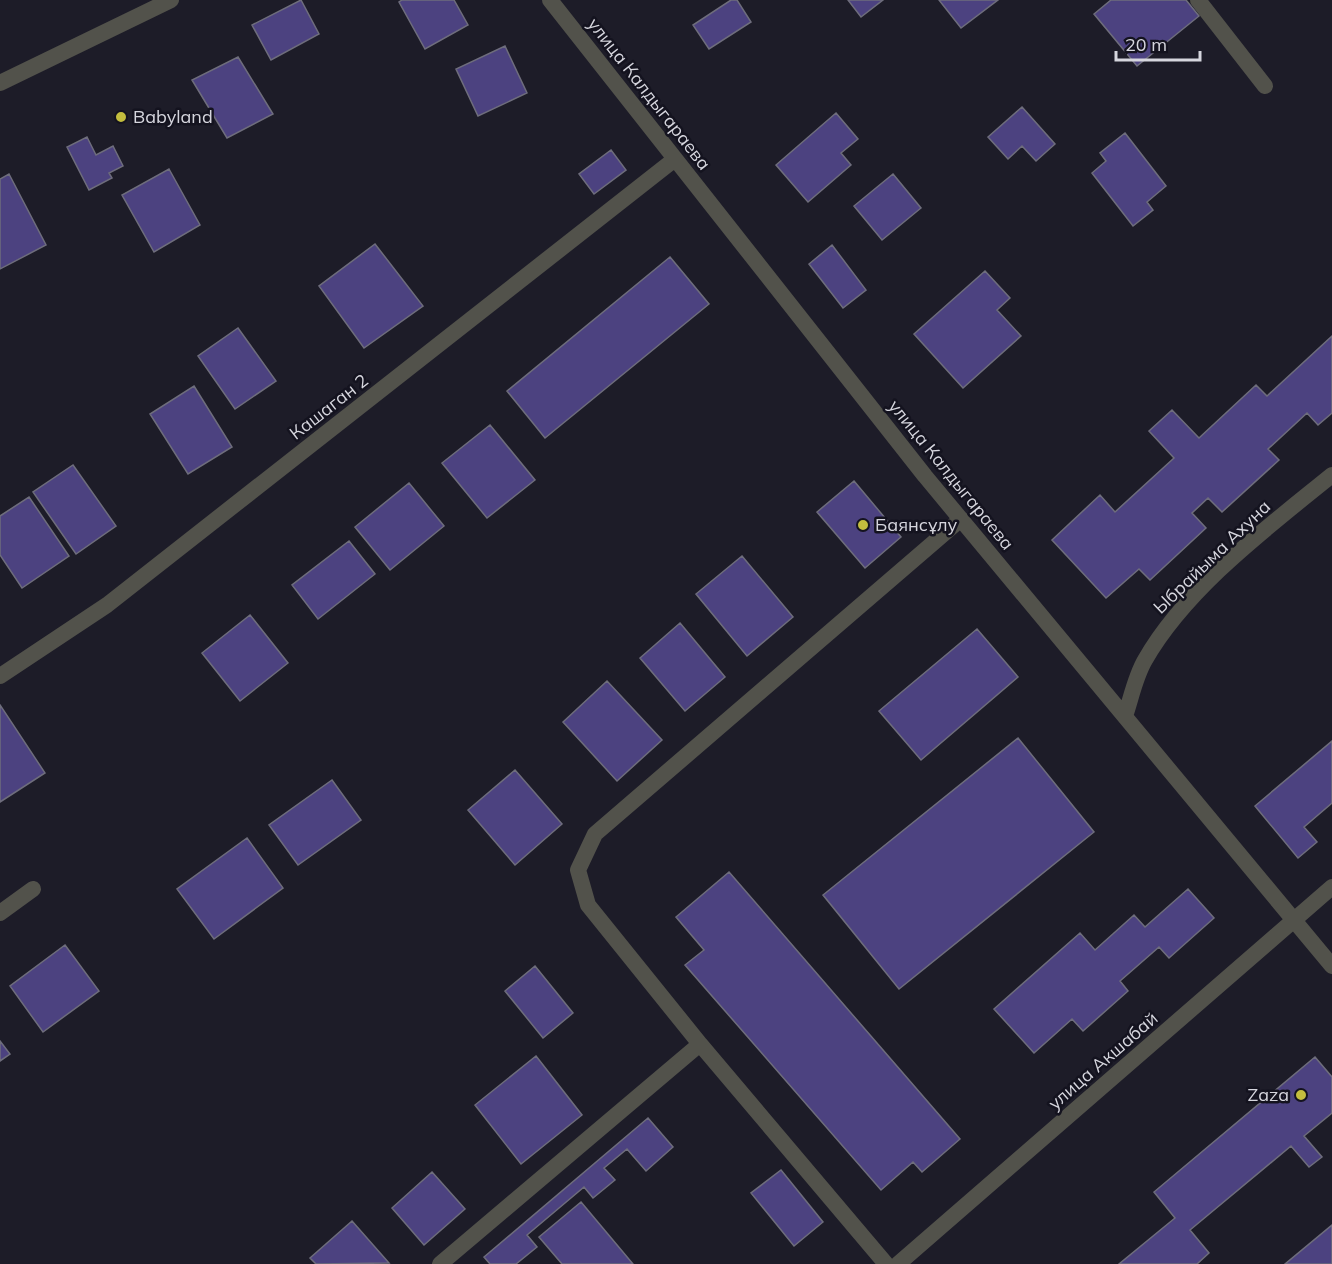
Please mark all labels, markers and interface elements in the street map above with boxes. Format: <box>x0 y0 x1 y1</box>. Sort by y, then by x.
street label: улица Калдыгараева <box>583 13 716 174</box>
scale bar <box>1116 24 1200 62</box>
text: 20 m <box>1125 33 1167 56</box>
place label: Babyland <box>133 105 213 128</box>
marker: Babyland <box>114 110 128 124</box>
street label: Кашаган 2 <box>285 369 373 445</box>
street label: улица Калдыгараева <box>884 395 1019 555</box>
street label: Ыбрайыма Ахуна <box>1148 495 1275 618</box>
place label: Баянсұлу <box>875 513 958 536</box>
marker: Баянсұлу <box>856 518 870 532</box>
street label: улица Акшабай <box>1043 1007 1162 1115</box>
place label: Zaza <box>1248 1083 1289 1106</box>
marker: Zaza <box>1294 1088 1308 1102</box>

